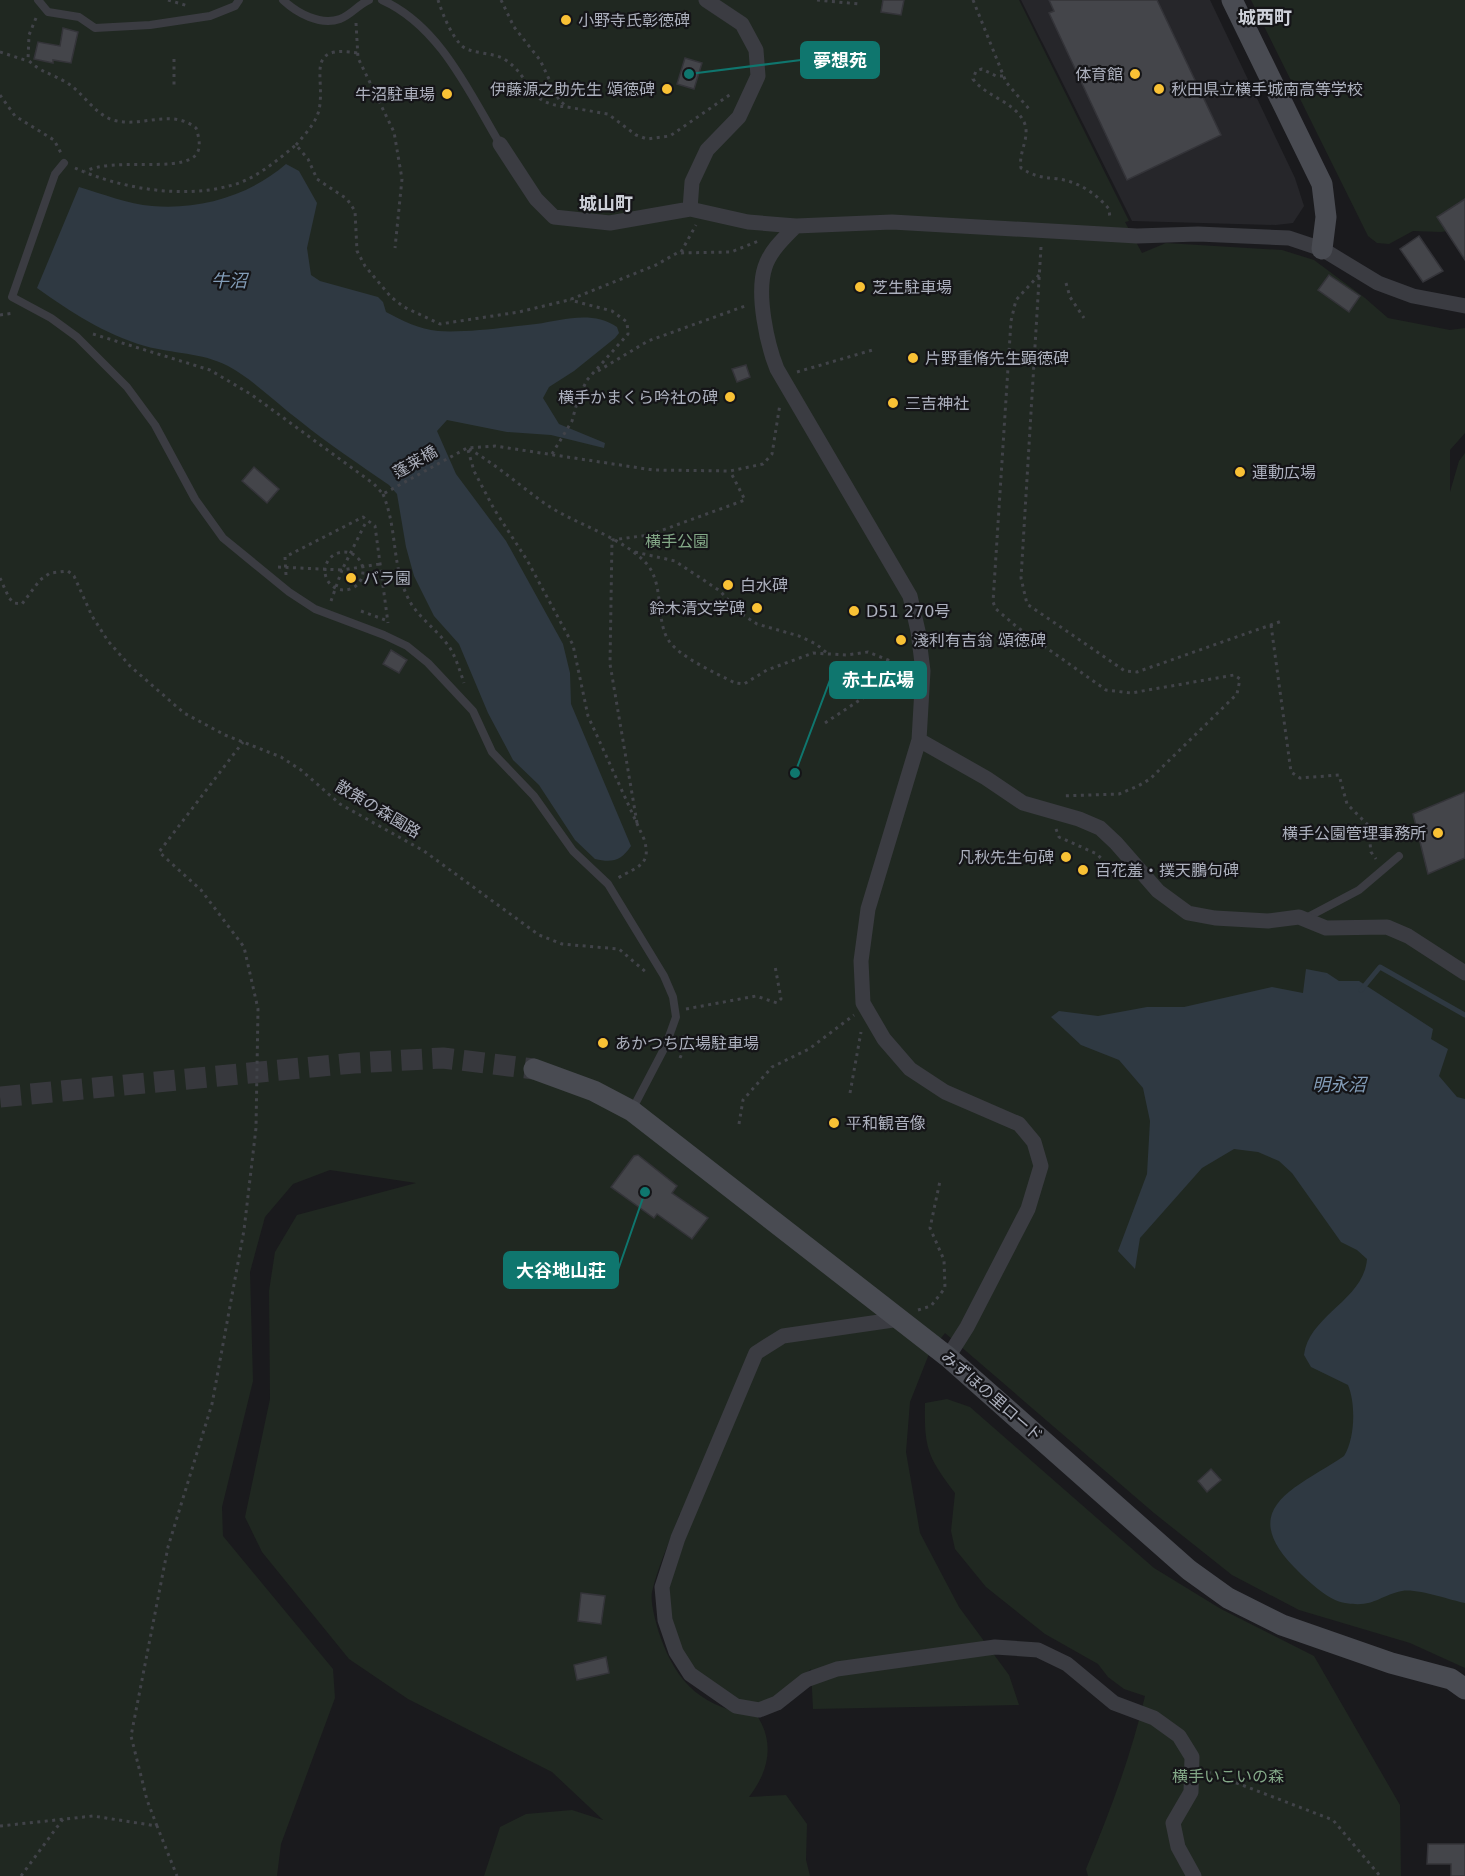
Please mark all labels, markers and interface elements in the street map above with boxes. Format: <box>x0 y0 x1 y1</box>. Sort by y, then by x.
district label: 城西町 <box>1238 7 1292 28</box>
place label: 小野寺氏彰徳碑 <box>578 11 690 30</box>
marker: 小野寺氏彰徳碑 <box>559 13 573 27</box>
callout: 夢想苑 <box>801 42 879 78</box>
text: 夢想苑 <box>813 50 867 71</box>
place label: 体育館 <box>1075 65 1123 84</box>
marker: 体育館 <box>1128 67 1142 81</box>
place label: 伊藤源之助先生 頌徳碑 <box>490 80 655 99</box>
place label: 秋田県立横手城南高等学校 <box>1171 80 1363 99</box>
marker: 伊藤源之助先生 頌徳碑 <box>660 82 674 96</box>
marker: 秋田県立横手城南高等学校 <box>1152 82 1166 96</box>
place label: 牛沼駐車場 <box>355 85 435 104</box>
marker: 牛沼駐車場 <box>440 87 454 101</box>
district label: 城山町 <box>579 193 633 214</box>
water label: 牛沼 <box>211 270 250 291</box>
place label: 芝生駐車場 <box>872 278 952 297</box>
marker: 芝生駐車場 <box>853 280 867 294</box>
place label: 片野重脩先生顕徳碑 <box>925 349 1069 368</box>
marker: 片野重脩先生顕徳碑 <box>906 351 920 365</box>
place label: 横手かまくら吟社の碑 <box>558 388 718 407</box>
marker: 横手かまくら吟社の碑 <box>723 390 737 404</box>
place label: 三吉神社 <box>905 394 969 413</box>
marker: 三吉神社 <box>886 396 900 410</box>
street label: 蓬莱橋 <box>389 442 441 482</box>
place label: 運動広場 <box>1252 463 1316 482</box>
marker: 運動広場 <box>1233 465 1247 479</box>
park label: 横手公園 <box>645 532 709 551</box>
place label: バラ園 <box>363 569 411 588</box>
marker: バラ園 <box>344 571 358 585</box>
place label: 白水碑 <box>740 576 788 595</box>
marker: 白水碑 <box>721 578 735 592</box>
place label: 鈴木清文学碑 <box>649 599 745 618</box>
marker: 鈴木清文学碑 <box>750 601 764 615</box>
place label: D51 270号 <box>866 602 950 621</box>
marker: D51 270号 <box>847 604 861 618</box>
place label: 淺利有吉翁 頌徳碑 <box>913 631 1046 650</box>
marker: 淺利有吉翁 頌徳碑 <box>894 633 908 647</box>
callout: 赤土広場 <box>830 662 926 698</box>
text: 赤土広場 <box>842 669 914 690</box>
street label: 散策の森園路 <box>332 776 424 842</box>
place label: 横手公園管理事務所 <box>1282 824 1426 843</box>
marker: 横手公園管理事務所 <box>1431 826 1445 840</box>
place label: 凡秋先生句碑 <box>958 848 1054 867</box>
marker: 凡秋先生句碑 <box>1059 850 1073 864</box>
place label: 百花羞・撲天鵬句碑 <box>1095 861 1239 880</box>
marker: 百花羞・撲天鵬句碑 <box>1076 863 1090 877</box>
place label: あかつち広場駐車場 <box>615 1034 759 1053</box>
marker: あかつち広場駐車場 <box>596 1036 610 1050</box>
water label: 明永沼 <box>1312 1074 1369 1095</box>
place label: 平和観音像 <box>846 1114 926 1133</box>
marker: 平和観音像 <box>827 1116 841 1130</box>
callout: 大谷地山荘 <box>504 1252 618 1288</box>
text: 大谷地山荘 <box>516 1260 606 1281</box>
street label: みずほの里ロード <box>937 1347 1047 1445</box>
park label: 横手いこいの森 <box>1172 1767 1284 1786</box>

